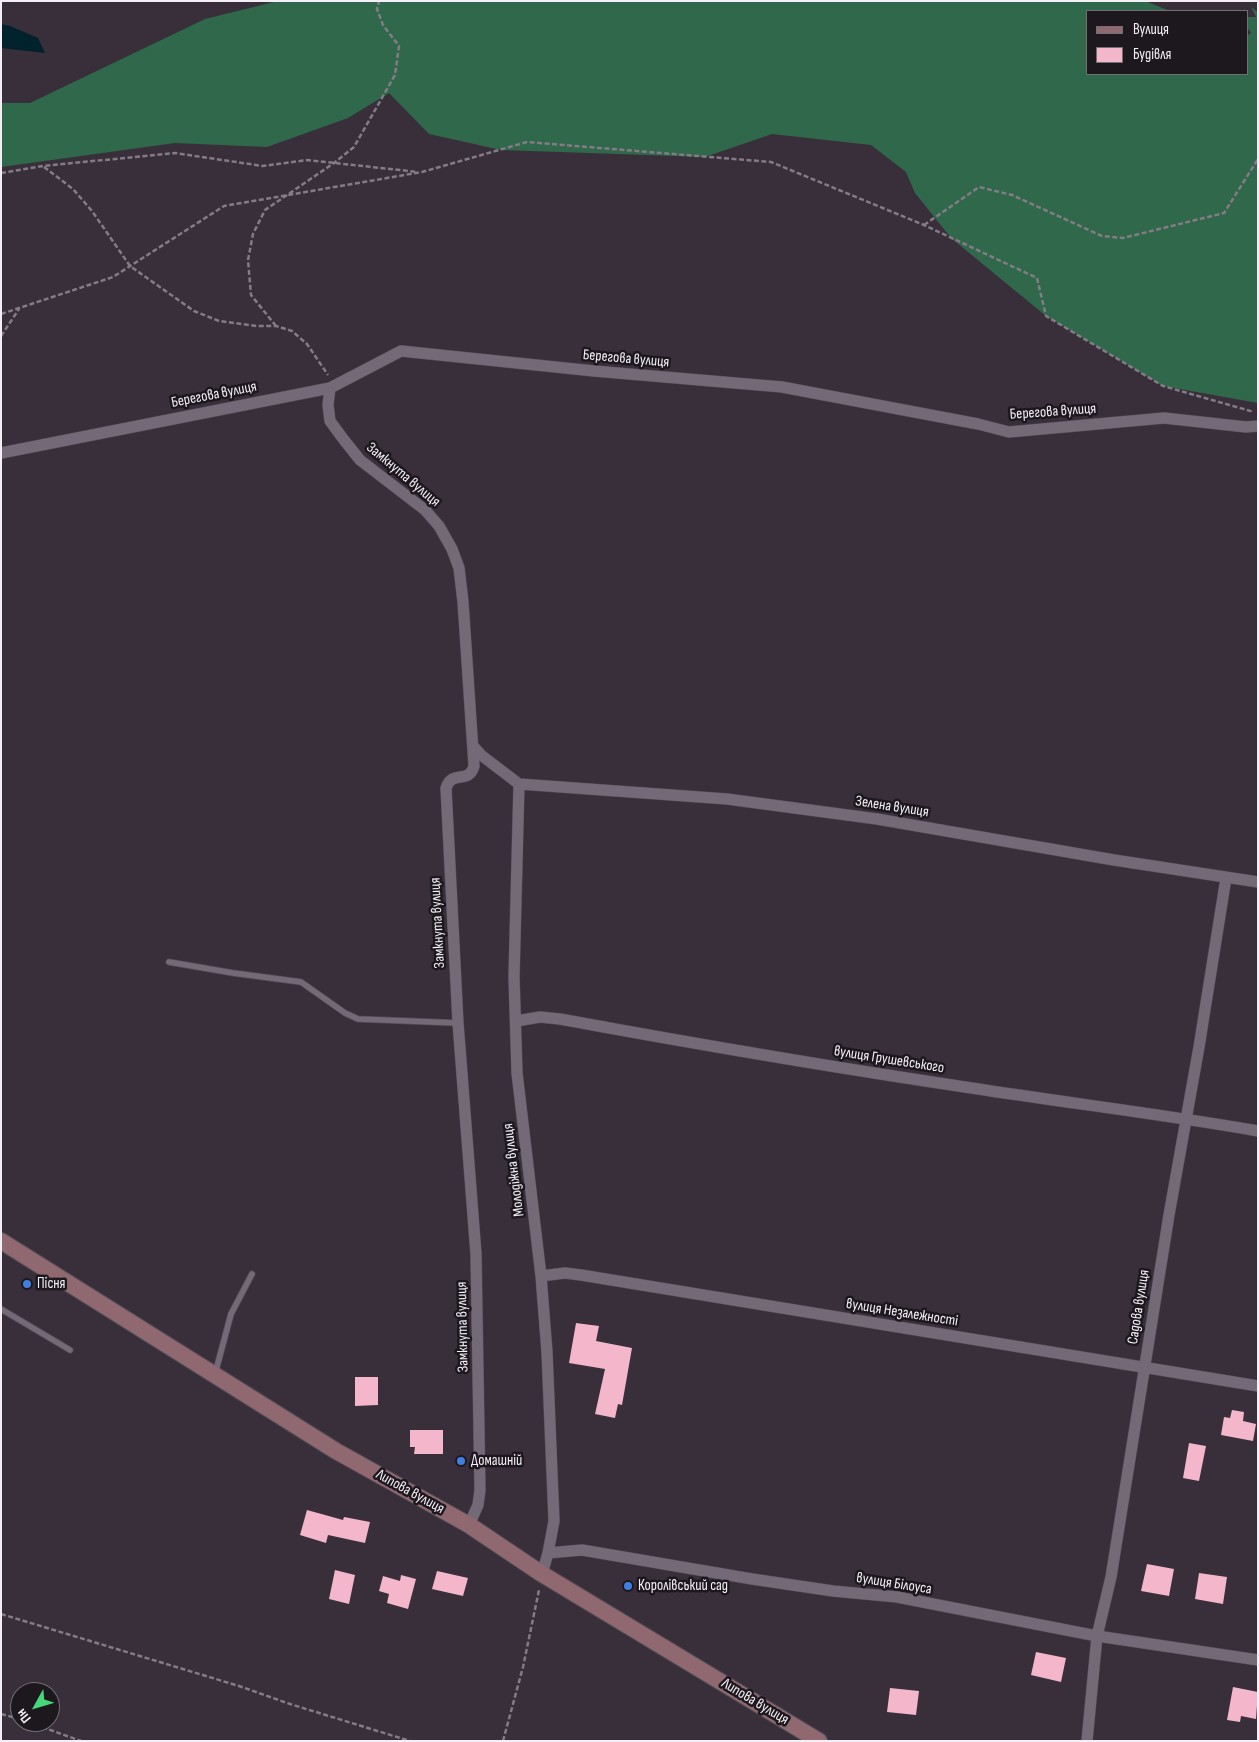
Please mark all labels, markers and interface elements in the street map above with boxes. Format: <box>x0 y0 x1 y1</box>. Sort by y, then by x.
legend <box>1086 10 1249 75</box>
text: Вулиця <box>1133 20 1169 39</box>
text: Будівля <box>1133 45 1171 64</box>
street label: Берегова вулиця <box>582 346 670 372</box>
street label: Берегова вулиця <box>170 378 258 412</box>
street label: Берегова вулиця <box>1009 400 1097 424</box>
street label: Замкнута вулиця <box>362 439 444 511</box>
street label: Зелена вулиця <box>854 792 930 822</box>
street label: Замкнута вулиця <box>427 877 449 969</box>
street label: вулиця Грушевського <box>833 1042 945 1078</box>
street label: Молодіжна вулиця <box>499 1122 529 1218</box>
street label: Садова вулиця <box>1124 1268 1154 1346</box>
place label: Пісня <box>37 1275 65 1293</box>
marker: Пісня <box>21 1278 33 1290</box>
street label: Замкнута вулиця <box>453 1281 473 1373</box>
street label: вулиця Незалежності <box>845 1295 959 1331</box>
place label: Домашній <box>471 1452 522 1470</box>
marker: Домашній <box>455 1455 467 1467</box>
street label: Липова вулиця <box>373 1466 447 1518</box>
street label: вулиця Білоуса <box>855 1569 933 1599</box>
place label: Королівський сад <box>638 1577 728 1595</box>
marker: Королівський сад <box>622 1580 634 1592</box>
street label: Липова вулиця <box>718 1675 792 1729</box>
north arrow <box>10 1682 60 1732</box>
text: Пн <box>13 1706 35 1727</box>

